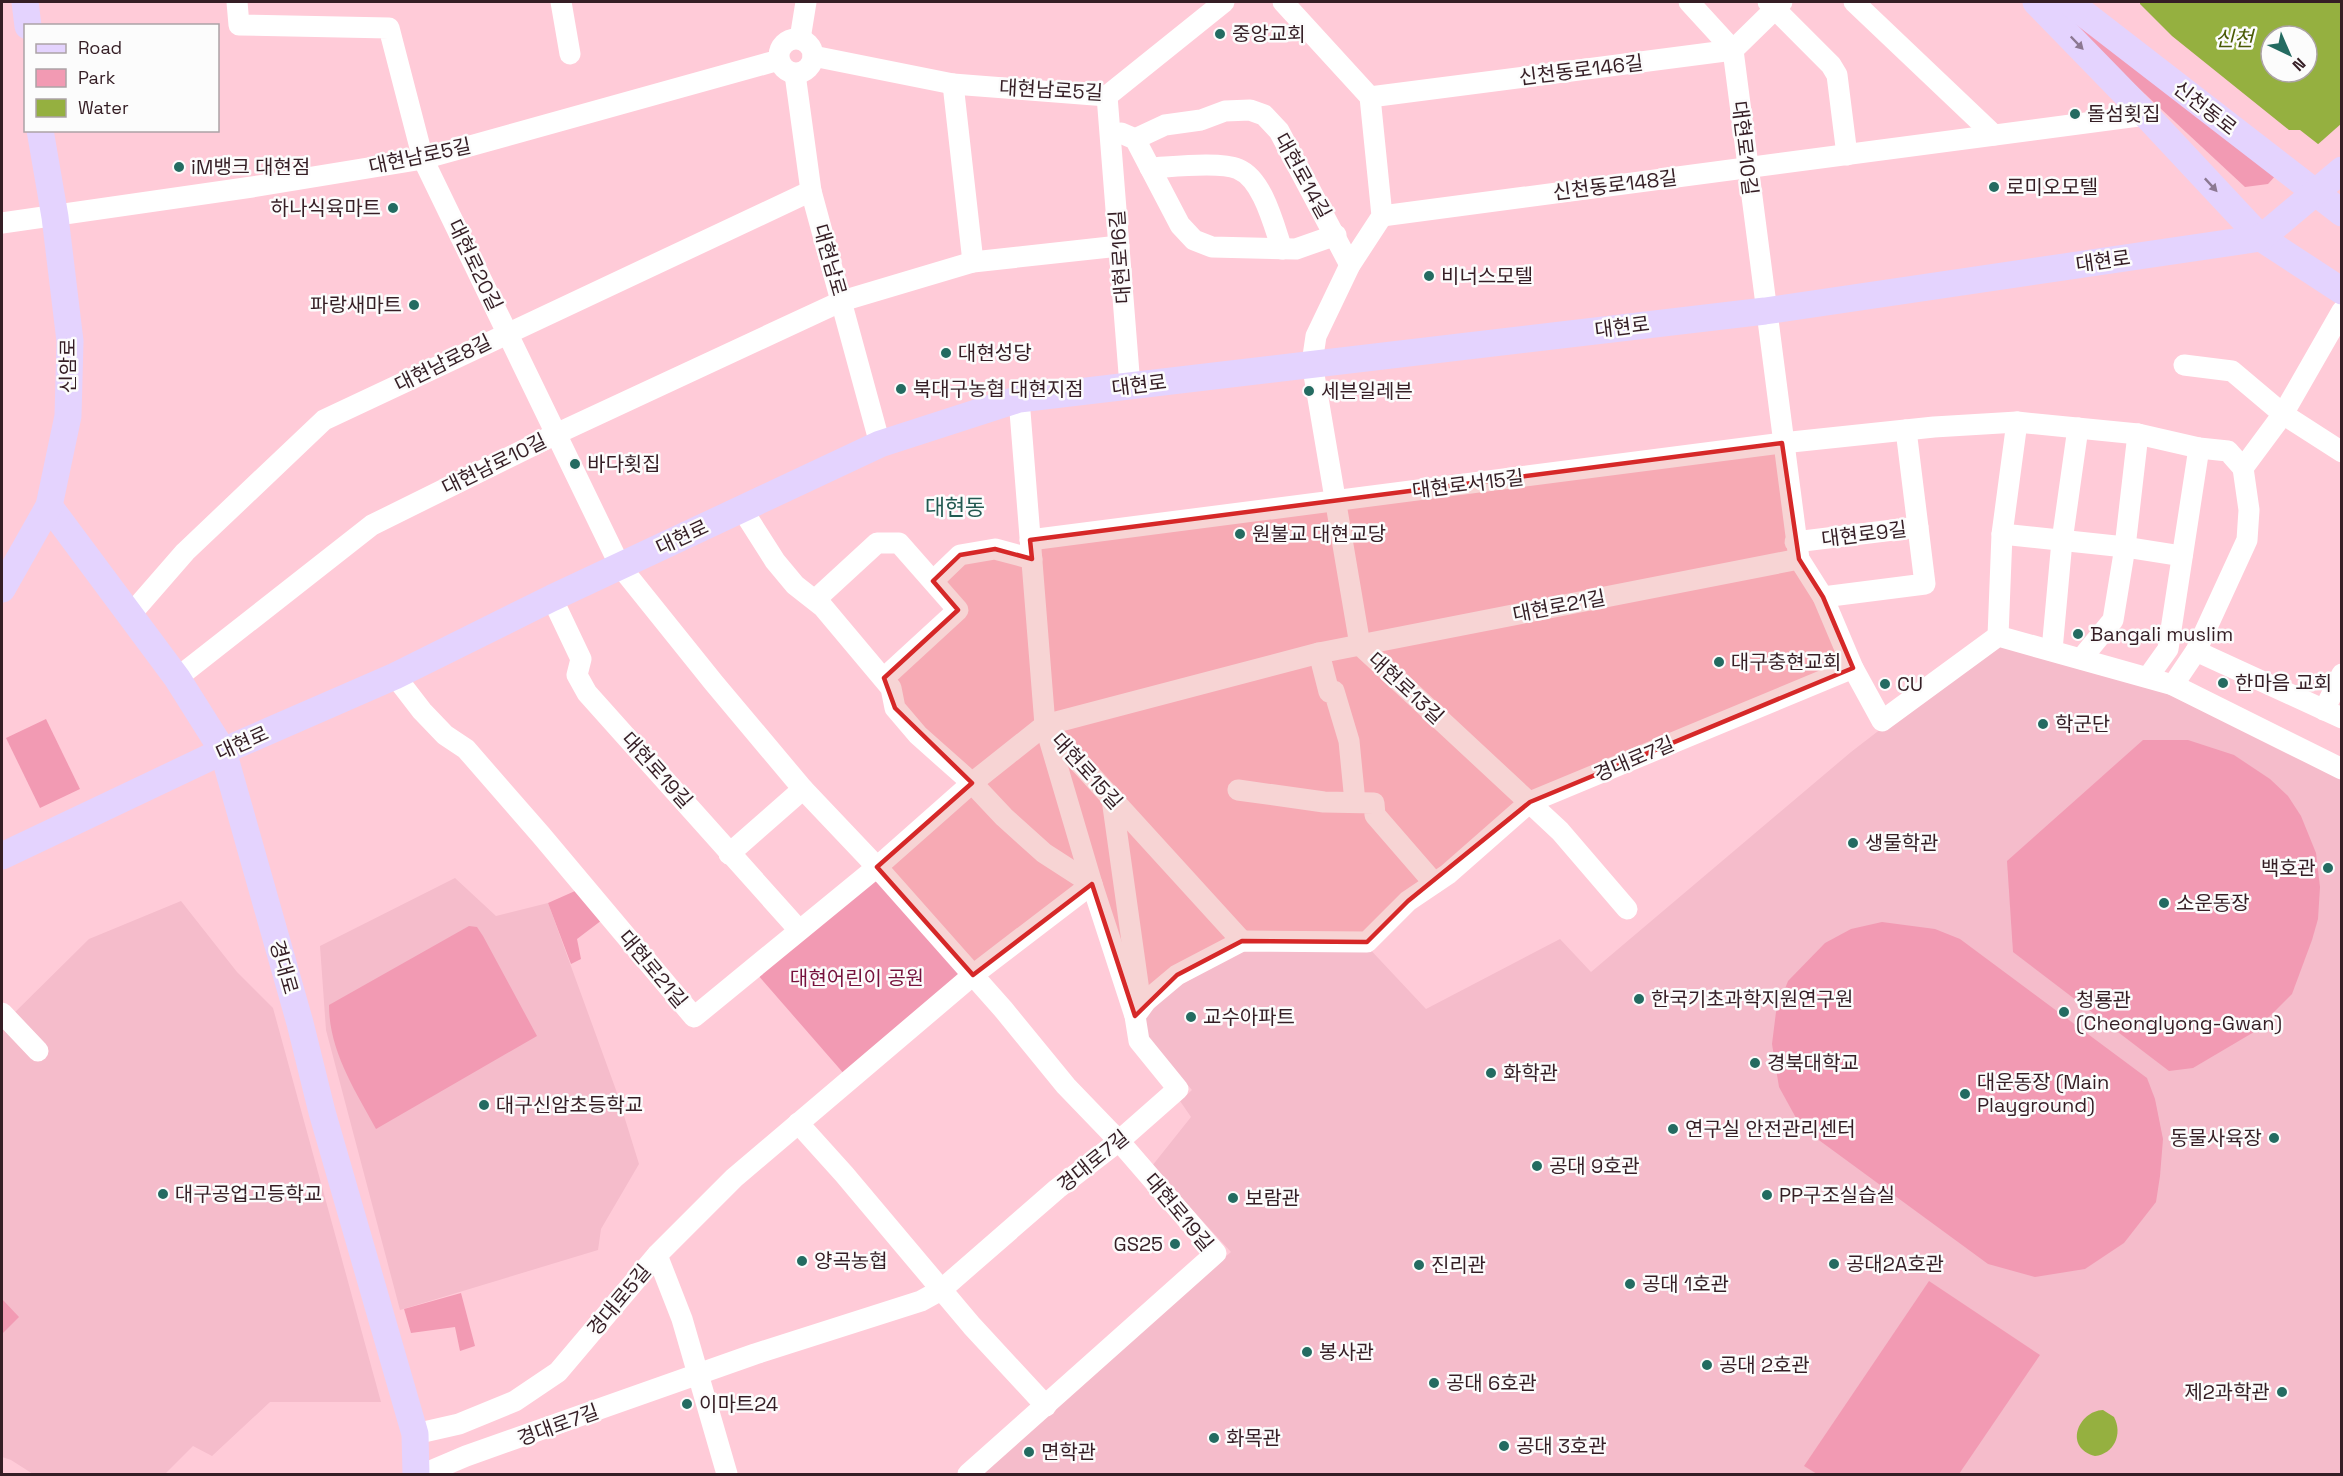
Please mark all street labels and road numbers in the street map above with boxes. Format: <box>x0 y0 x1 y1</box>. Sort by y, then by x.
street label: 신천동로146길 <box>1517 49 1645 91</box>
street label: 대현남로5길 <box>998 74 1104 106</box>
street label: 신천동로 <box>2168 75 2242 141</box>
street label: 대현로10길 <box>1726 99 1764 197</box>
street label: 대현로14길 <box>1269 128 1337 224</box>
street label: 대현남로5길 <box>366 132 474 180</box>
street label: 신천동로148길 <box>1551 164 1679 206</box>
street label: 대현로16길 <box>1104 209 1136 305</box>
street label: 대현로20길 <box>442 215 508 315</box>
street label: 대현남로 <box>807 221 853 299</box>
street label: 대현로 <box>2074 244 2132 278</box>
street label: 대현로 <box>1593 311 1651 343</box>
street label: 대현남로8길 <box>390 328 496 398</box>
street label: 신암로 <box>55 338 81 394</box>
street label: 대현로 <box>1110 369 1168 401</box>
street label: 대현남로10길 <box>437 428 551 500</box>
street label: 대현로서15길 <box>1411 464 1525 504</box>
street label: 대현로 <box>651 514 713 560</box>
street label: 대현로9길 <box>1820 516 1908 552</box>
street label: 대현로21길 <box>1510 584 1608 628</box>
street label: 대현로13길 <box>1363 646 1449 730</box>
street label: 대현로 <box>211 720 273 766</box>
street label: 대현로19길 <box>616 726 698 814</box>
street label: 대현로15길 <box>1046 727 1128 815</box>
street label: 경대로7길 <box>1590 730 1678 788</box>
street label: 대현로21길 <box>613 925 693 1013</box>
street label: 경대로 <box>264 937 304 997</box>
street label: 경대로7길 <box>1052 1124 1134 1198</box>
street label: 대현로19길 <box>1139 1168 1219 1256</box>
street label: 경대로5길 <box>582 1259 656 1341</box>
street label: 경대로7길 <box>514 1398 602 1452</box>

